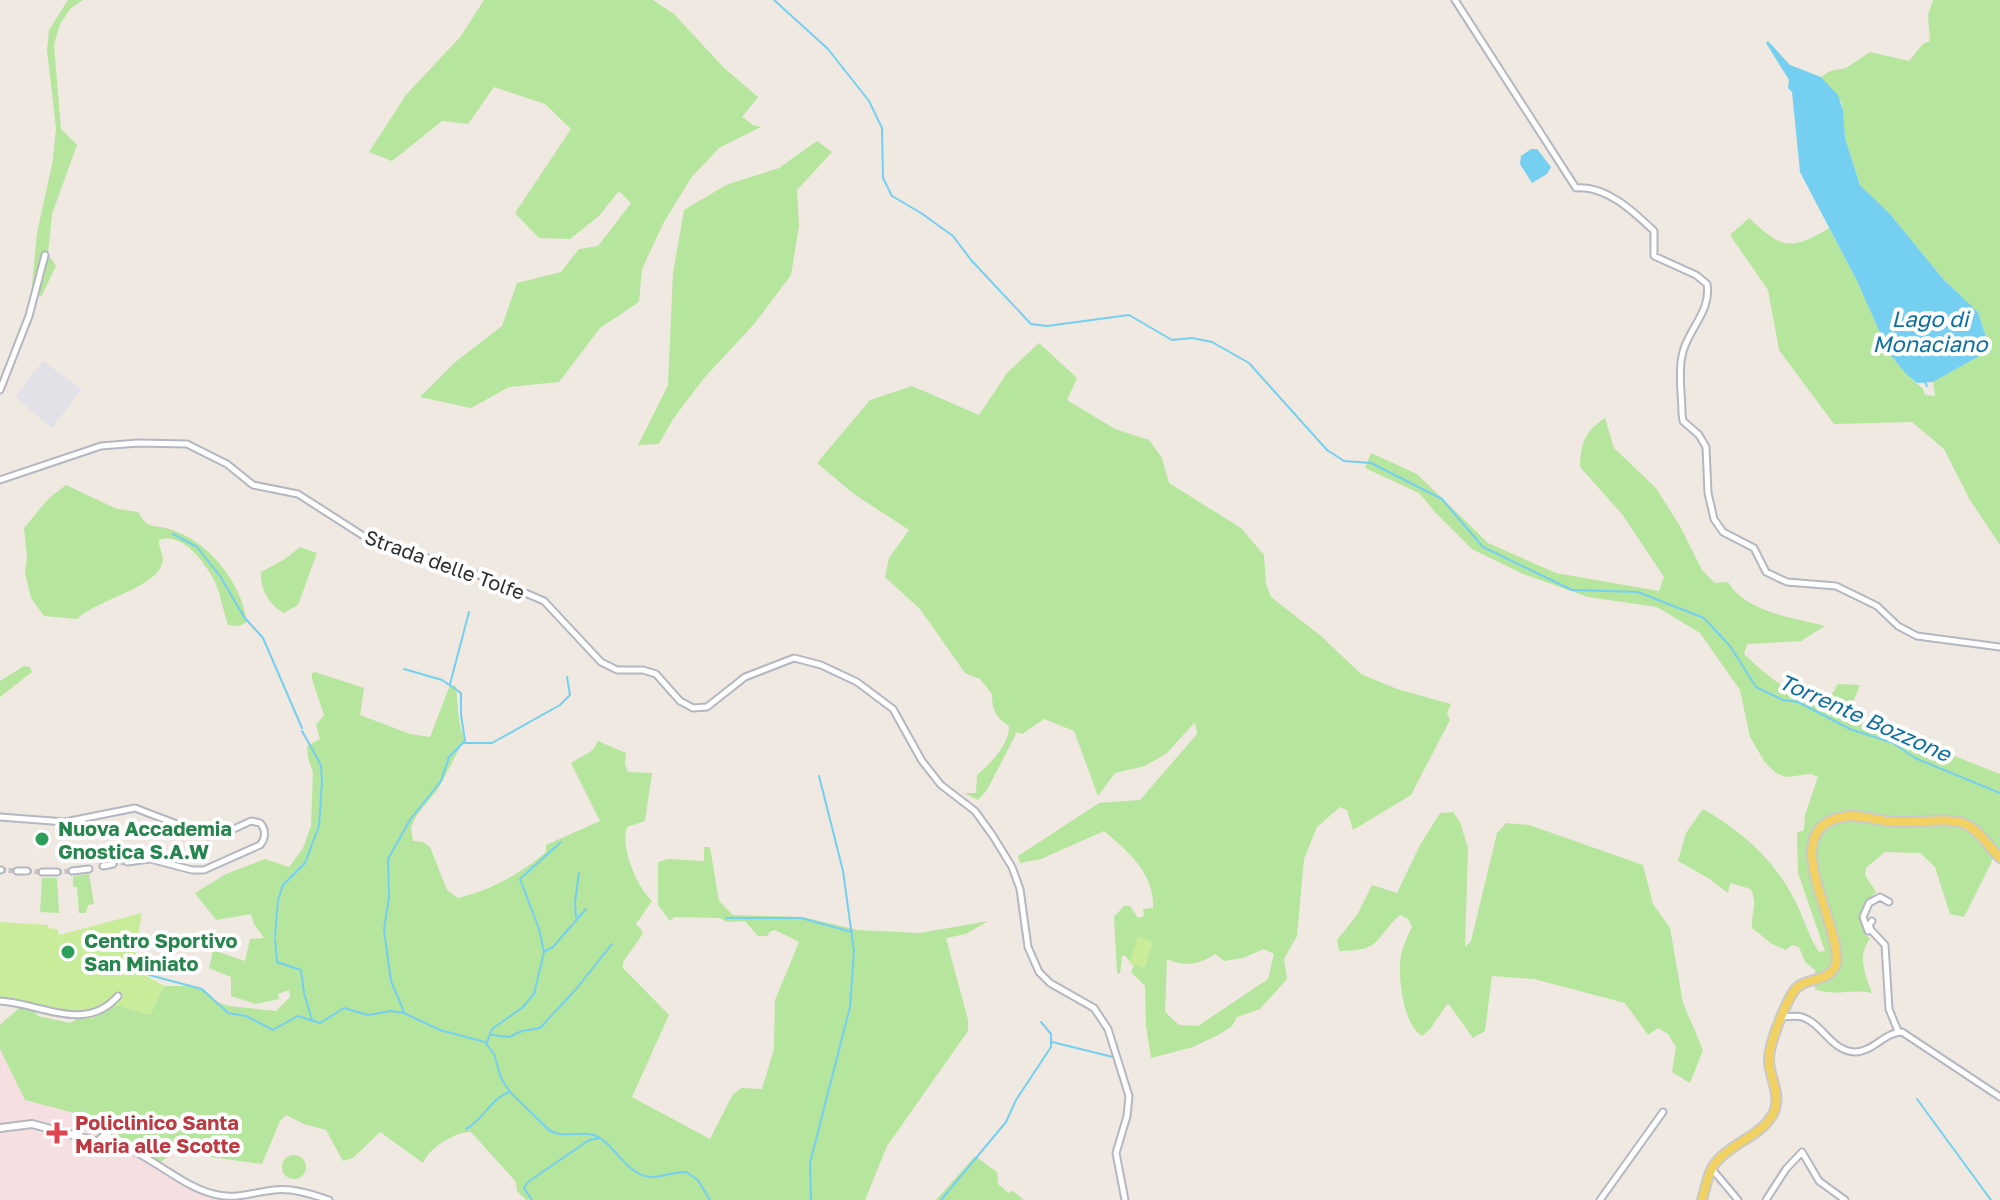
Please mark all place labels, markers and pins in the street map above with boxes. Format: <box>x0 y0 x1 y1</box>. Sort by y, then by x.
place label: Nuova Accademia Gnostica S.A.W <box>58 816 232 863</box>
marker: Nuova Accademia Gnostica S.A.W <box>33 830 51 848</box>
place label: Centro Sportivo San Miniato <box>84 928 238 975</box>
marker: Centro Sportivo San Miniato <box>59 943 77 961</box>
place label: Policlinico Santa Maria alle Scotte <box>75 1110 241 1157</box>
marker: Policlinico Santa Maria alle Scotte <box>46 1122 68 1144</box>

